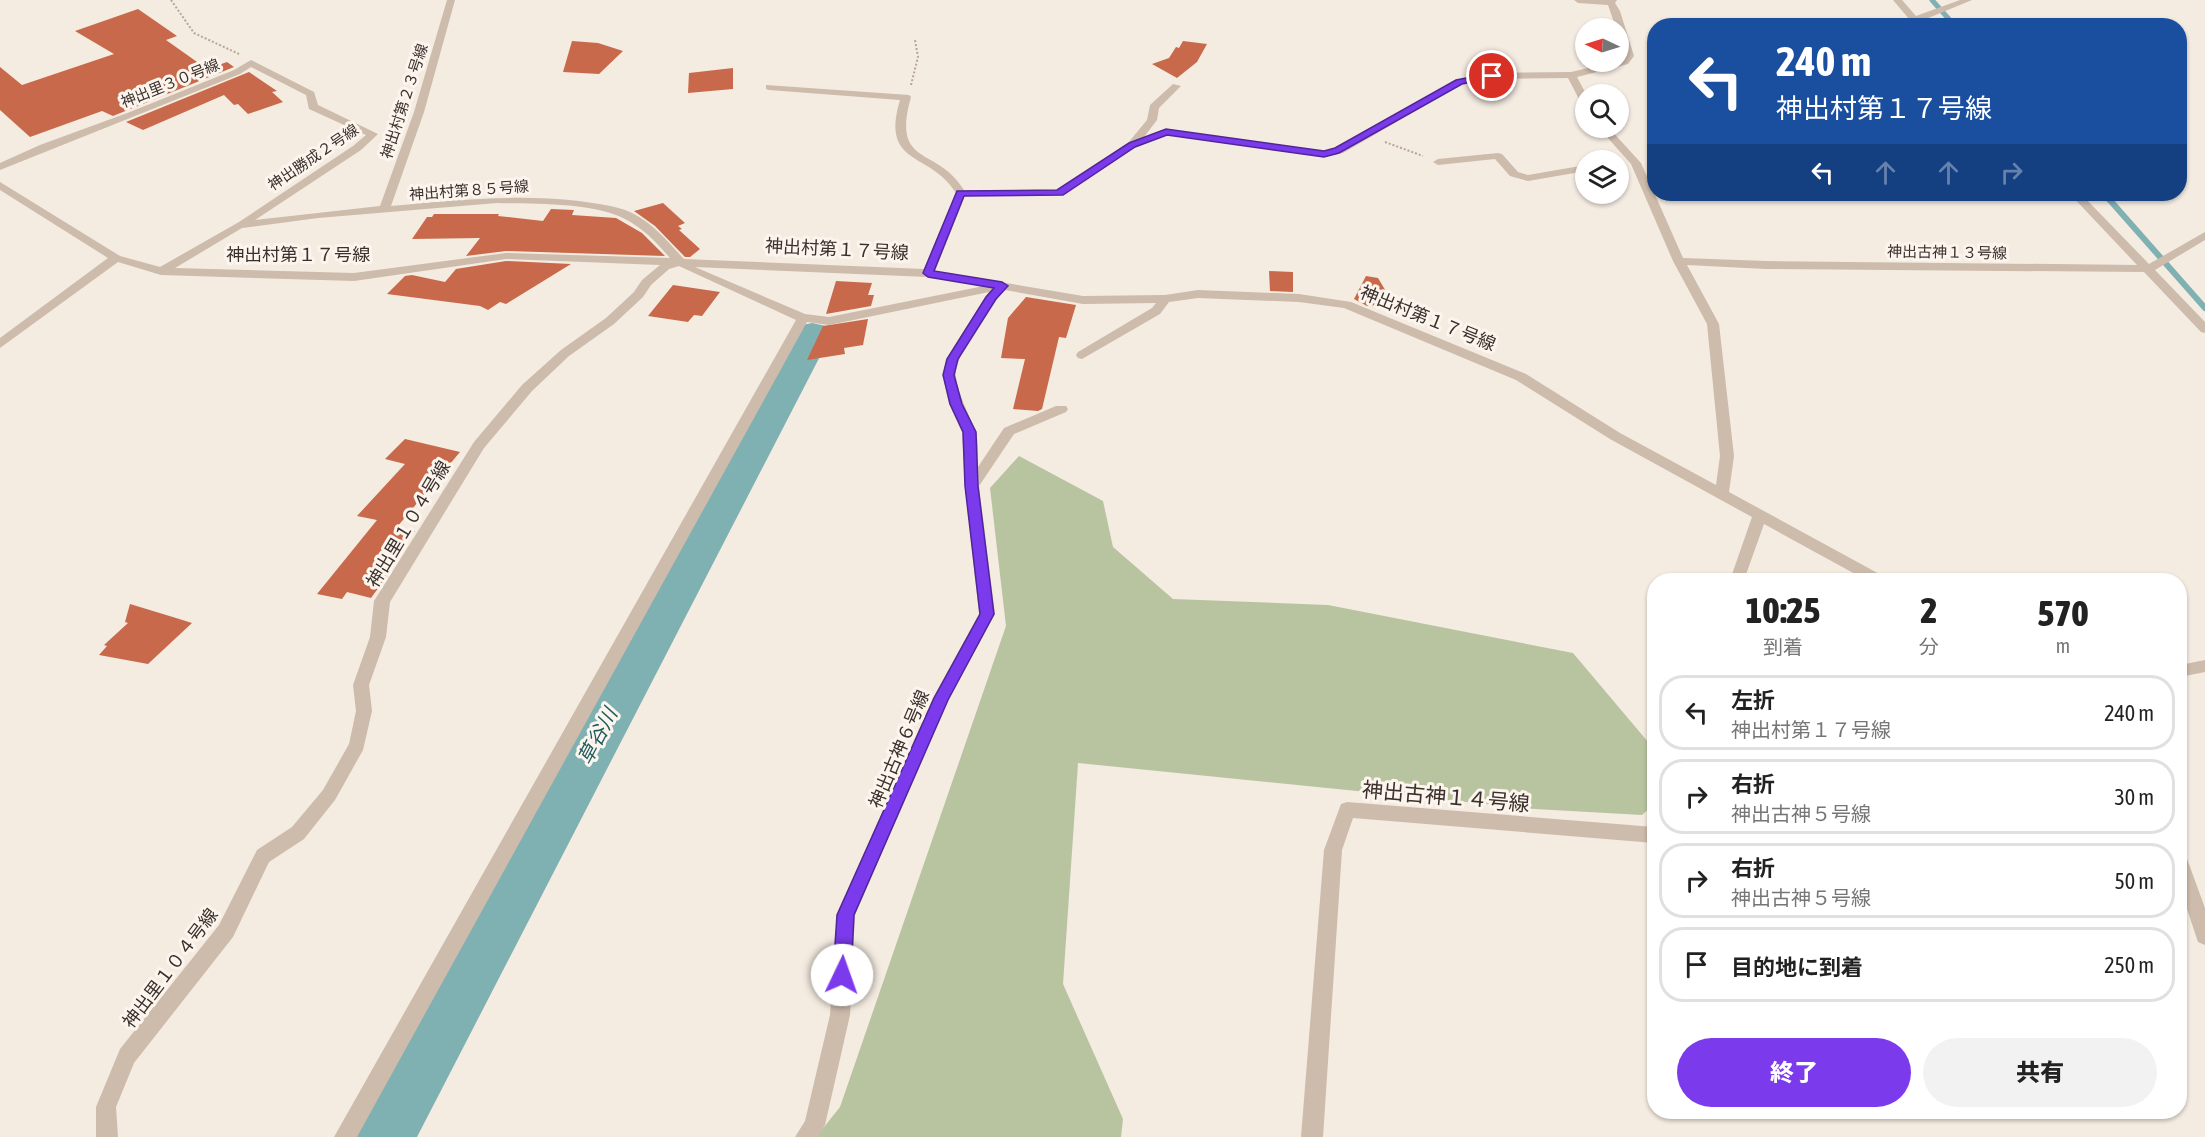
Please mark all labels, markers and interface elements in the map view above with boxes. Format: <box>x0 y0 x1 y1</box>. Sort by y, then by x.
north arrow <box>1575 18 1629 72</box>
map controls <box>1575 18 1629 204</box>
text: 240 m <box>1776 37 1871 85</box>
street label: 神出村第２３号線 <box>377 41 431 161</box>
icon: left <box>1677 42 1755 120</box>
pin <box>1466 50 1517 101</box>
street label: 神出里３０号線 <box>118 55 222 111</box>
icon: arrive <box>1475 59 1508 92</box>
button: search <box>1575 84 1629 138</box>
text: 神出村第１７号線 <box>1776 93 1992 124</box>
street label: 神出勝成２号線 <box>265 121 361 193</box>
button: layers <box>1575 150 1629 204</box>
icon: left <box>1806 156 1839 189</box>
icon: ahead <box>1869 156 1902 189</box>
icon: ahead <box>1932 156 1965 189</box>
icon: right <box>1995 156 2028 189</box>
street label: 神出村第８５号線 <box>409 177 529 203</box>
street label: 神出村第１７号線 <box>765 235 909 263</box>
street label: 神出古神１３号線 <box>1887 242 2007 262</box>
street label: 神出村第１７号線 <box>226 244 370 265</box>
street label: 神出村第１７号線 <box>1357 281 1499 355</box>
street label: 神出里１０４号線 <box>362 457 454 591</box>
text: 10:25 <box>1746 589 1820 631</box>
text: 2 <box>1921 589 1937 631</box>
text: 570 <box>2038 592 2088 634</box>
text: m <box>2056 634 2070 657</box>
text: 到着 <box>1763 635 1803 658</box>
text: 分 <box>1919 635 1939 658</box>
street label: 神出古神６号線 <box>865 687 933 811</box>
text: 左折 <box>1731 687 1775 713</box>
icon: left <box>1680 696 1713 729</box>
text: 240 m <box>2104 700 2154 726</box>
water label: 草谷川 <box>573 702 622 768</box>
text: 神出村第１７号線 <box>1731 718 1891 741</box>
text: 右折 <box>1731 771 1775 797</box>
street label: 神出古神１４号線 <box>1361 777 1531 815</box>
icon: right <box>1680 780 1713 813</box>
text: 30 m <box>2114 784 2154 810</box>
text: 神出古神５号線 <box>1731 802 1871 825</box>
text: 右折 <box>1731 855 1775 881</box>
icon: right <box>1680 864 1713 897</box>
text: 50 m <box>2114 868 2154 894</box>
text: 神出古神５号線 <box>1731 886 1871 909</box>
street label: 神出里１０４号線 <box>118 904 222 1032</box>
position arrow <box>810 943 874 1007</box>
icon: arrive <box>1680 948 1713 981</box>
text: 250 m <box>2104 952 2154 978</box>
text: 目的地に到着 <box>1731 954 1863 980</box>
button: 終了 <box>1677 1038 1911 1107</box>
button: 共有 <box>1923 1038 2157 1107</box>

